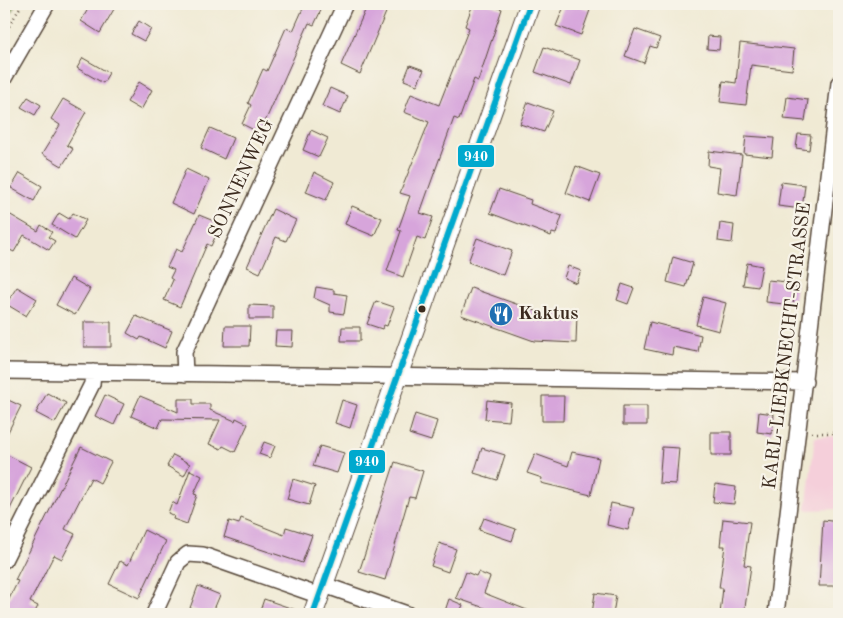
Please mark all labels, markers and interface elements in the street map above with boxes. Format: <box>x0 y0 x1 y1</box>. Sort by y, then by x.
street label: SONNENWEG <box>206 116 278 242</box>
line badge: 940 <box>457 144 495 168</box>
text: 940 <box>464 150 488 164</box>
street label: KARL-LIEBKNECHT-STRASSE <box>761 201 815 491</box>
restaurant icon: Kaktus <box>488 301 514 327</box>
unlabelled marker <box>417 304 427 314</box>
place label: Kaktus <box>518 305 578 324</box>
line badge: 940 <box>348 449 386 474</box>
text: 940 <box>355 455 379 469</box>

